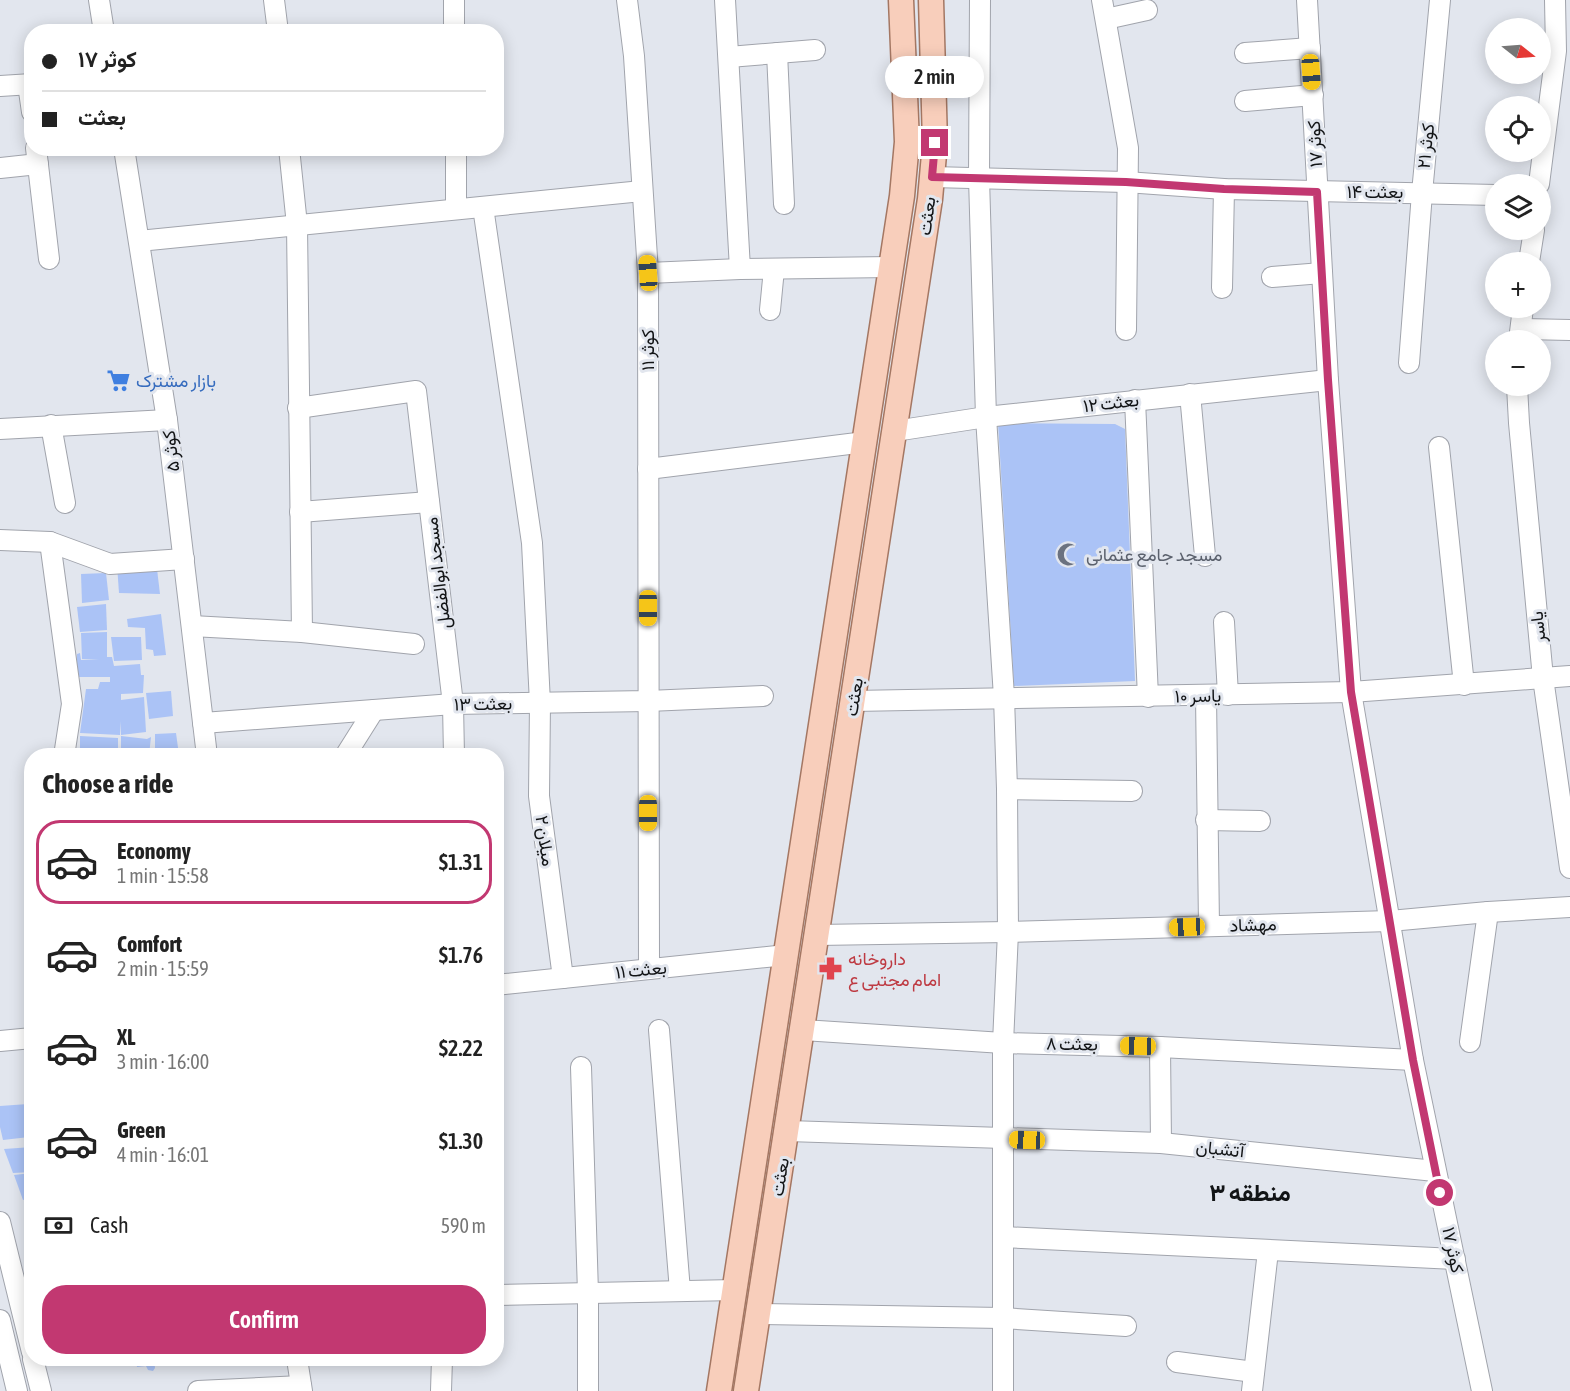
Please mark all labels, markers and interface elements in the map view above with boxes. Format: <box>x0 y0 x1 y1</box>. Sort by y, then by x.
north arrow <box>1485 18 1551 84</box>
map controls <box>1485 18 1551 396</box>
text: کوثر ۱۷ <box>78 46 137 72</box>
car <box>1301 53 1321 91</box>
callout: 2 min <box>886 56 984 98</box>
text: 2 min <box>914 65 955 88</box>
button: locate <box>1485 96 1551 162</box>
text: بعثت <box>78 104 126 130</box>
street label: کوثر ۱۷ <box>1303 120 1327 168</box>
street label: کوثر ۲۱ <box>1413 122 1439 170</box>
route end <box>921 129 948 156</box>
button: layers <box>1485 174 1551 240</box>
street label: بعثت ۱۴ <box>1347 181 1403 202</box>
street label: بعثت <box>914 195 939 236</box>
button: + <box>1485 252 1551 318</box>
car <box>638 254 658 292</box>
street label: کوثر ۱۱ <box>637 329 659 371</box>
button: − <box>1485 330 1551 396</box>
supermarket icon: بازار مشترک <box>105 368 131 394</box>
place label: بازار مشترک <box>136 370 216 392</box>
street label: بعثت ۱۲ <box>1082 389 1140 416</box>
street label: کوثر ۵ <box>158 429 184 473</box>
street label: مسجد ابوالفضل <box>420 516 456 630</box>
mosque icon: مسجد جامع عثمانی <box>1055 542 1081 568</box>
place label: مسجد جامع عثمانی <box>1086 544 1222 567</box>
car <box>639 590 657 626</box>
street label: یاسر <box>1525 610 1551 645</box>
street label: بعثت <box>840 676 867 718</box>
street label: یاسر ۱۰ <box>1174 685 1222 707</box>
street label: بعثت ۱۳ <box>454 692 512 715</box>
text: Choose a ride <box>42 768 174 799</box>
car <box>639 795 657 831</box>
street label: میلان ۲ <box>532 814 559 868</box>
icon: car <box>45 835 99 889</box>
text: Economy <box>117 838 191 864</box>
text: $1.31 <box>439 849 483 875</box>
text: 1 min · 15:58 <box>117 864 209 887</box>
street label: مهشاد <box>1229 913 1277 937</box>
car <box>1169 917 1205 937</box>
icon: car <box>45 928 99 982</box>
text: Comfort <box>117 931 182 957</box>
text: $1.76 <box>439 942 483 968</box>
place label: داروخانه امام مجتبی ع <box>848 948 941 992</box>
street label: بعثت ۱۱ <box>614 956 668 983</box>
pharmacy icon: داروخانه امام مجتبی ع <box>817 956 843 982</box>
text: 2 min · 15:59 <box>117 957 209 980</box>
icon: car <box>45 1021 99 1075</box>
text: XL <box>117 1024 135 1050</box>
street label: بعثت ۸ <box>1046 1033 1098 1054</box>
text: $2.22 <box>439 1035 483 1061</box>
car <box>1120 1037 1156 1055</box>
text: 3 min · 16:00 <box>117 1050 209 1073</box>
icon: car <box>45 1114 99 1168</box>
text: Green <box>117 1117 166 1143</box>
text: $1.30 <box>439 1128 483 1154</box>
car <box>1009 1130 1045 1150</box>
street label: آتشبان <box>1195 1136 1247 1162</box>
text: 4 min · 16:01 <box>117 1143 209 1166</box>
street label: بعثت <box>766 1156 793 1198</box>
district label: منطقه ۳ <box>1209 1179 1291 1206</box>
route start <box>1426 1179 1453 1206</box>
icon: cash <box>42 1209 75 1242</box>
text: Cash <box>90 1212 129 1238</box>
text: 590 m <box>441 1214 486 1237</box>
street label: کوثر ۱۷ <box>1437 1225 1469 1275</box>
button: Confirm <box>42 1285 486 1354</box>

